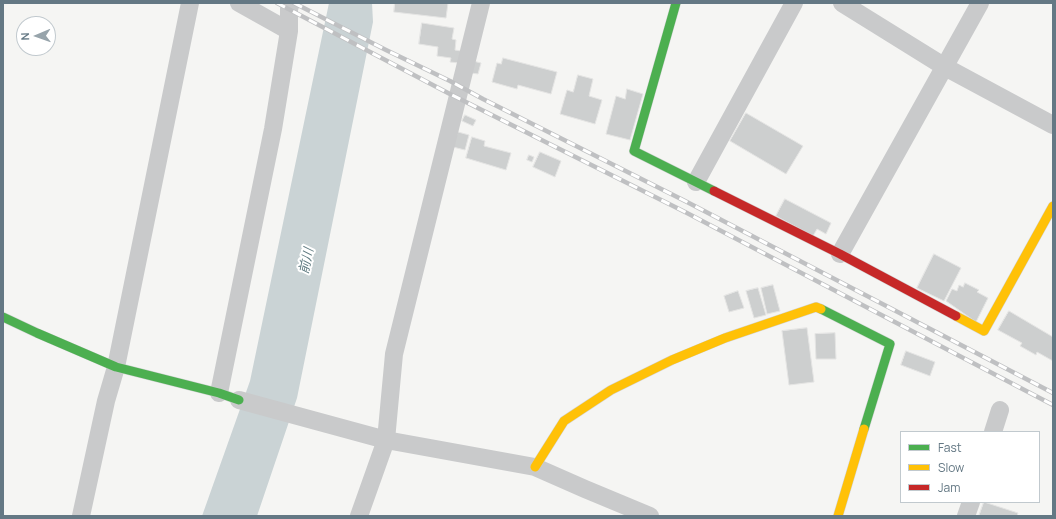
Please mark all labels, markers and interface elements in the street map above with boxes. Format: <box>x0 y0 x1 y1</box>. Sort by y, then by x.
north arrow <box>16 16 56 56</box>
text: N <box>17 32 32 41</box>
water label: 前川 <box>297 247 317 275</box>
legend <box>900 431 1040 503</box>
text: Fast <box>938 439 962 456</box>
text: Slow <box>938 459 964 476</box>
text: Jam <box>938 479 960 496</box>

